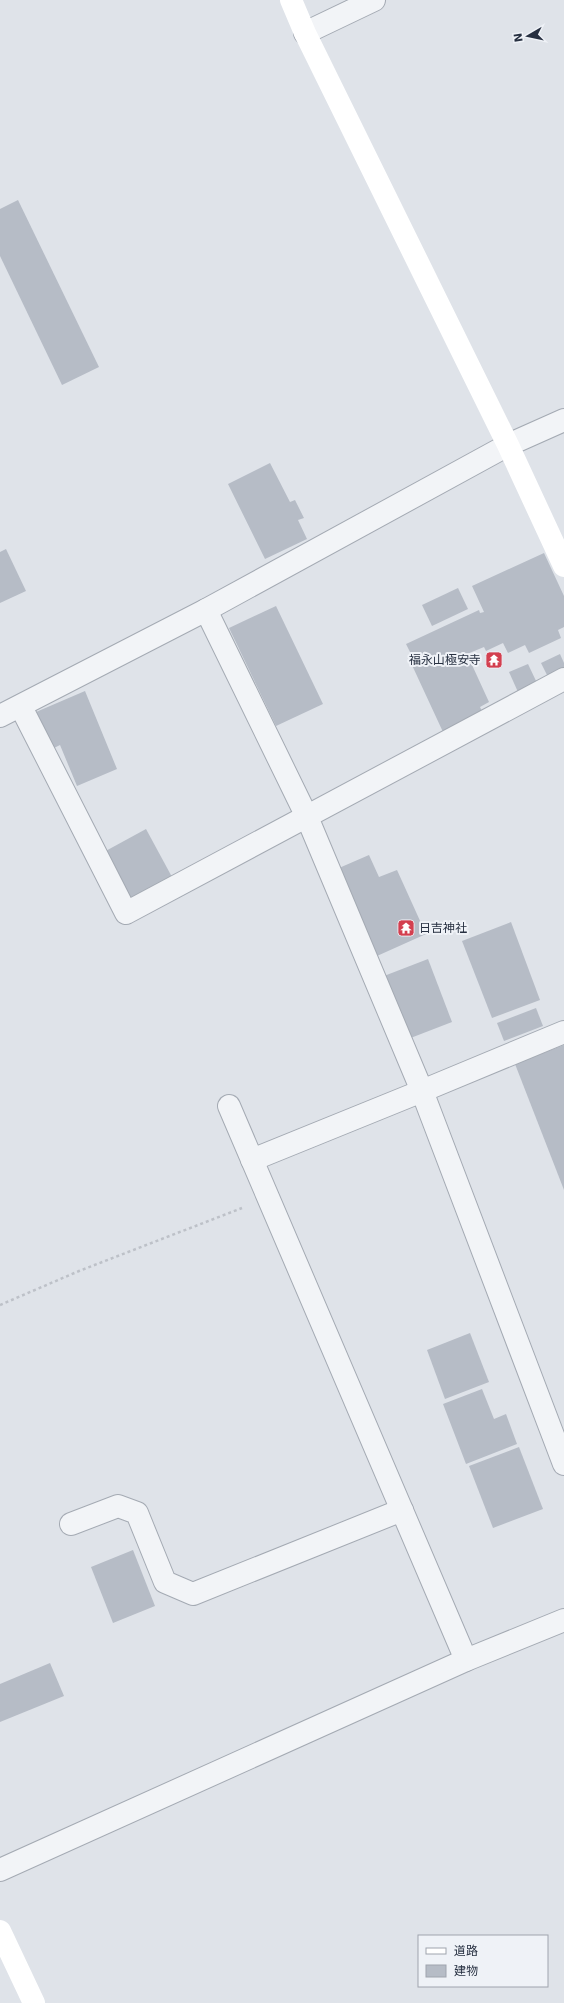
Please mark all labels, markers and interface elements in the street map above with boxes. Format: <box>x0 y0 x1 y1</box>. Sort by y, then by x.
north arrow <box>508 16 548 56</box>
text: N <box>511 32 526 43</box>
temple icon: 福永山極安寺 <box>484 650 504 670</box>
place label: 福永山極安寺 <box>409 653 481 667</box>
temple icon: 日吉神社 <box>396 918 416 938</box>
place label: 日吉神社 <box>419 921 467 935</box>
legend <box>418 1935 548 1987</box>
text: 道路 <box>454 1944 478 1958</box>
text: 建物 <box>454 1964 478 1978</box>

